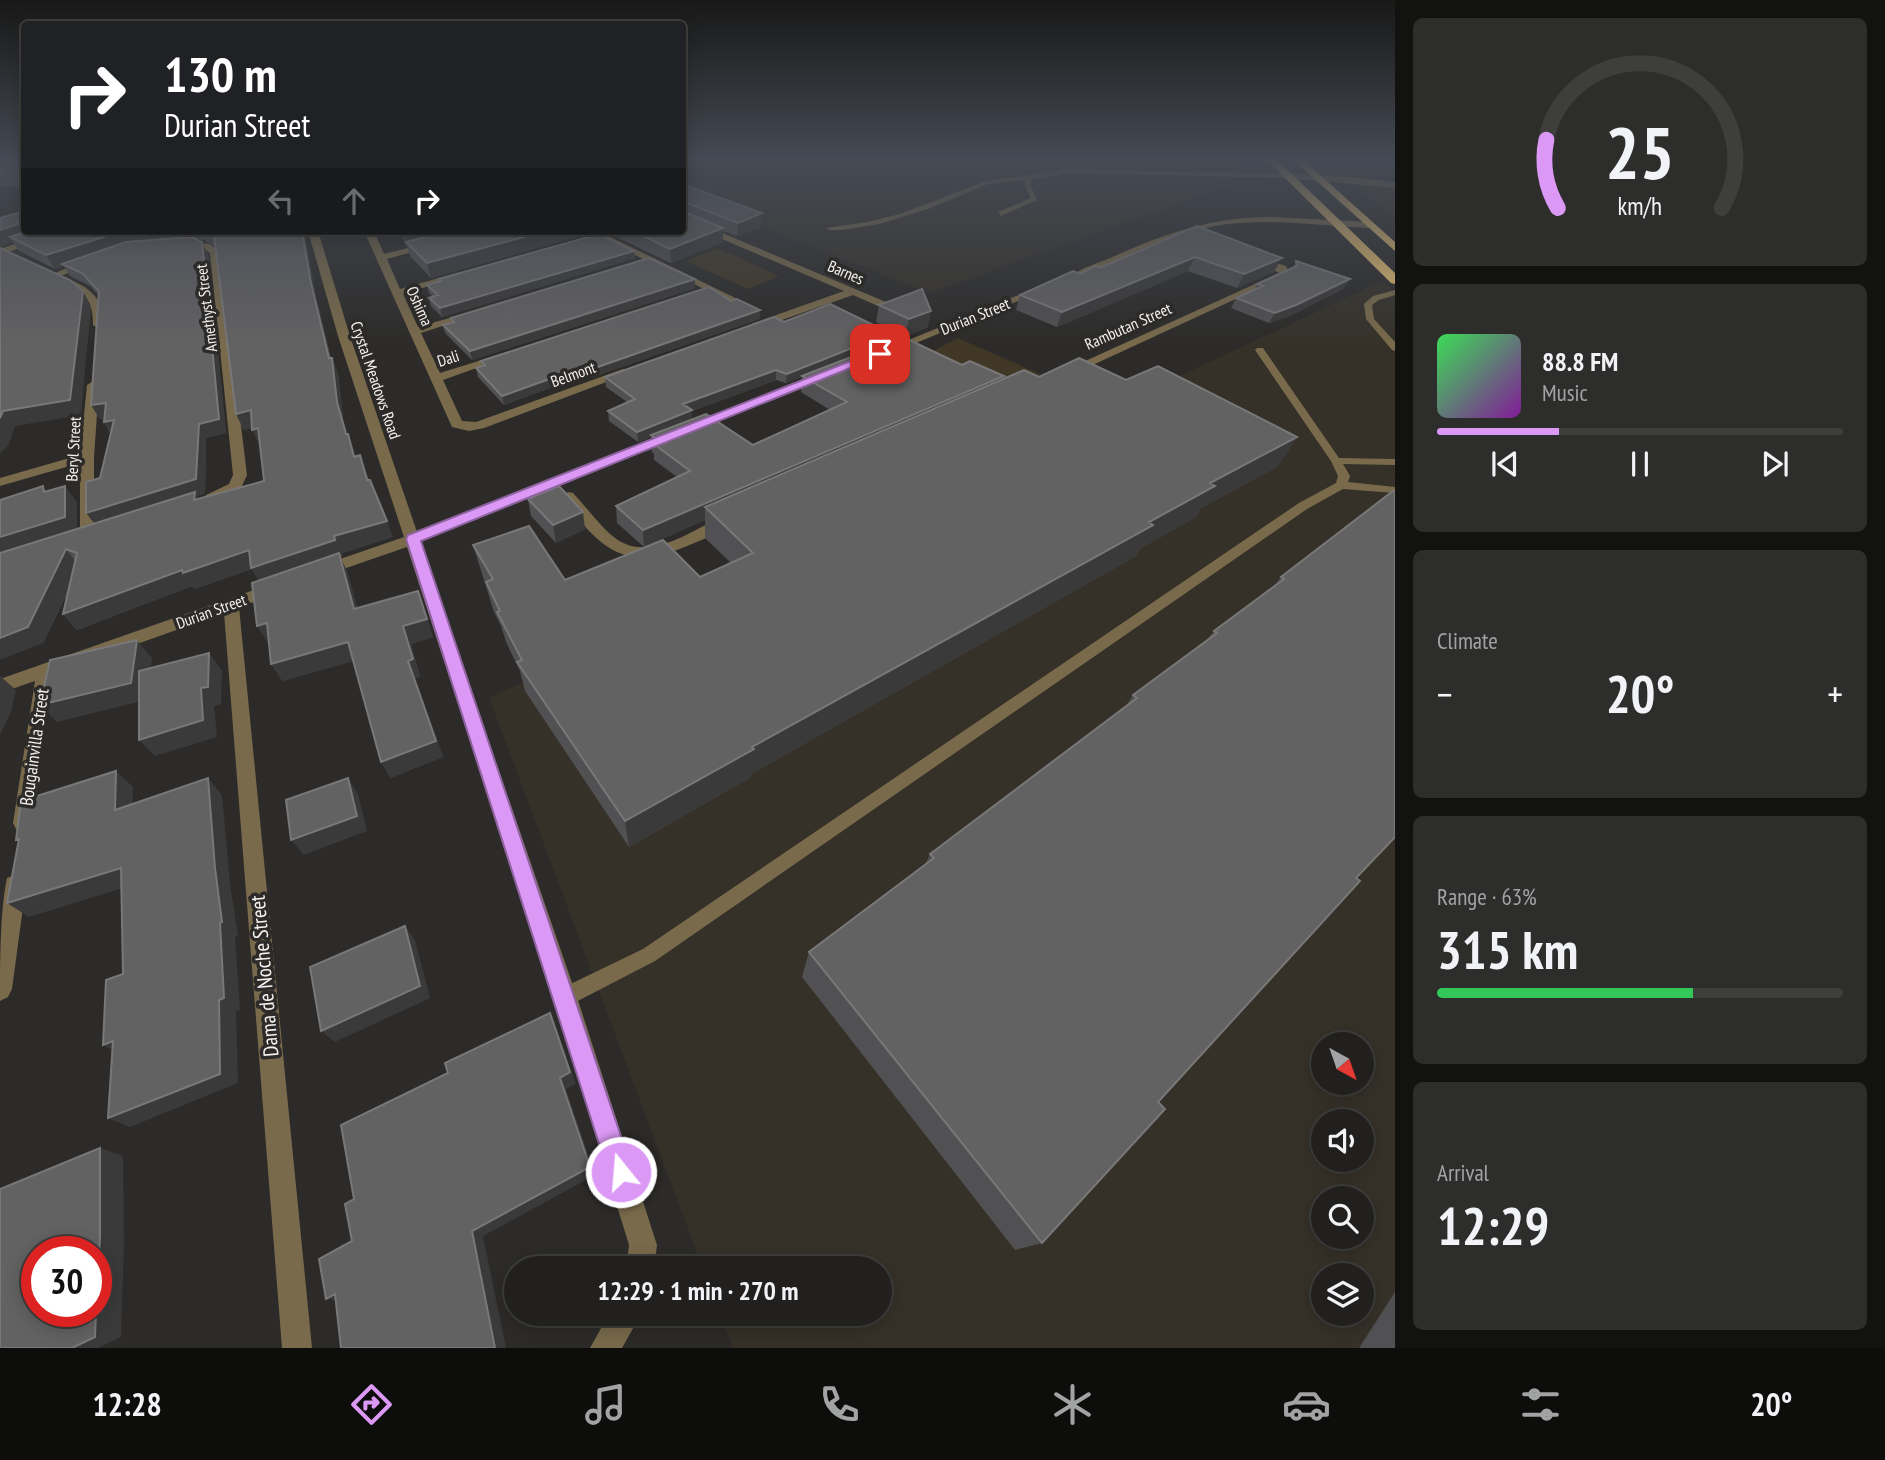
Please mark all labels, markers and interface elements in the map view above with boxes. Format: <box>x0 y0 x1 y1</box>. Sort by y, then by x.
text: 130 m <box>164 42 277 106</box>
icon: right <box>49 49 140 140</box>
text: Durian Street <box>164 104 310 146</box>
text: 25 <box>1605 104 1675 198</box>
icon: left <box>262 182 300 220</box>
icon: ahead <box>335 182 373 220</box>
icon: right <box>408 182 446 220</box>
text: km/h <box>1618 190 1662 222</box>
street label: Barnes <box>825 255 867 289</box>
street label: Amethyst Street <box>191 262 221 353</box>
street label: Oshima <box>402 283 438 329</box>
street label: Durian Street <box>937 293 1013 339</box>
street label: Rambutan Street <box>1082 298 1175 354</box>
street label: Crystal Meadows Road <box>346 318 406 442</box>
pin <box>850 324 910 384</box>
icon: arrive <box>861 335 899 373</box>
street label: Dali <box>434 345 462 371</box>
text: 88.8 FM <box>1542 345 1618 378</box>
street label: Belmont <box>548 356 599 391</box>
text: Music <box>1542 378 1588 407</box>
street label: Beryl Street <box>61 416 85 482</box>
icon: previous <box>1486 445 1524 483</box>
icon: pause <box>1621 445 1659 483</box>
icon: next <box>1756 445 1794 483</box>
street label: Durian Street <box>173 589 249 633</box>
text: Climate <box>1437 626 1498 655</box>
text: 20° <box>1606 660 1674 727</box>
text: − <box>1437 669 1453 718</box>
text: + <box>1827 669 1843 718</box>
street label: Bougainvilla Street <box>14 687 54 807</box>
text: Range · 63% <box>1437 882 1537 911</box>
street label: Dama de Noche Street <box>243 894 285 1058</box>
text: 315 km <box>1437 916 1578 983</box>
north arrow <box>1311 1032 1374 1096</box>
map controls <box>1311 1032 1374 1326</box>
button: sound <box>1311 1109 1374 1172</box>
position arrow <box>584 1135 658 1209</box>
text: Arrival <box>1437 1158 1489 1187</box>
button: search <box>1311 1186 1374 1249</box>
text: 12:29 <box>1437 1192 1549 1259</box>
speed limit sign: 30 <box>21 1236 112 1327</box>
button: layers <box>1311 1263 1374 1326</box>
text: 12:29 · 1 min · 270 m <box>598 1274 798 1307</box>
icon: directions <box>347 1380 396 1429</box>
icon: music <box>581 1380 630 1429</box>
icon: phone <box>815 1380 864 1429</box>
icon: climate <box>1048 1380 1097 1429</box>
icon: car <box>1282 1380 1331 1429</box>
icon: filters <box>1516 1380 1565 1429</box>
text: 12:28 <box>92 1383 162 1425</box>
text: 20° <box>1750 1383 1793 1425</box>

